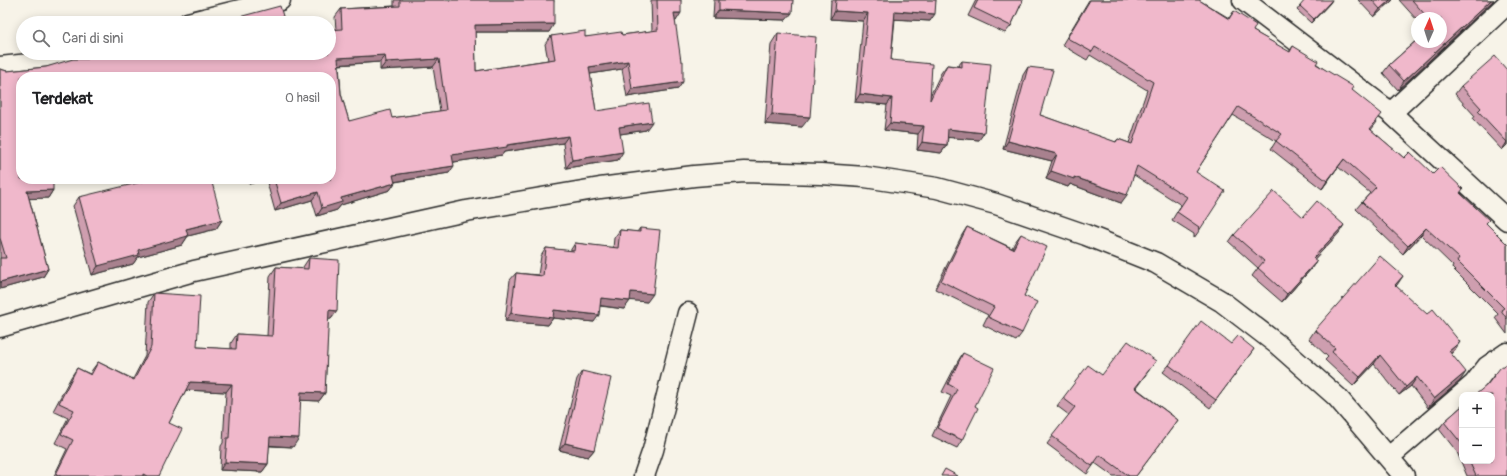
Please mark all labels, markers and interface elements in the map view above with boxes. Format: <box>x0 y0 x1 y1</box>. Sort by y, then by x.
north arrow <box>1411 12 1447 48</box>
search box <box>16 16 336 60</box>
icon: search <box>30 27 52 49</box>
text: Cari di sini <box>62 29 123 48</box>
text: Terdekat <box>32 88 93 109</box>
text: 0 hasil <box>285 90 320 106</box>
map controls <box>1459 392 1495 464</box>
button: + <box>1459 392 1495 428</box>
button: − <box>1459 428 1495 464</box>

